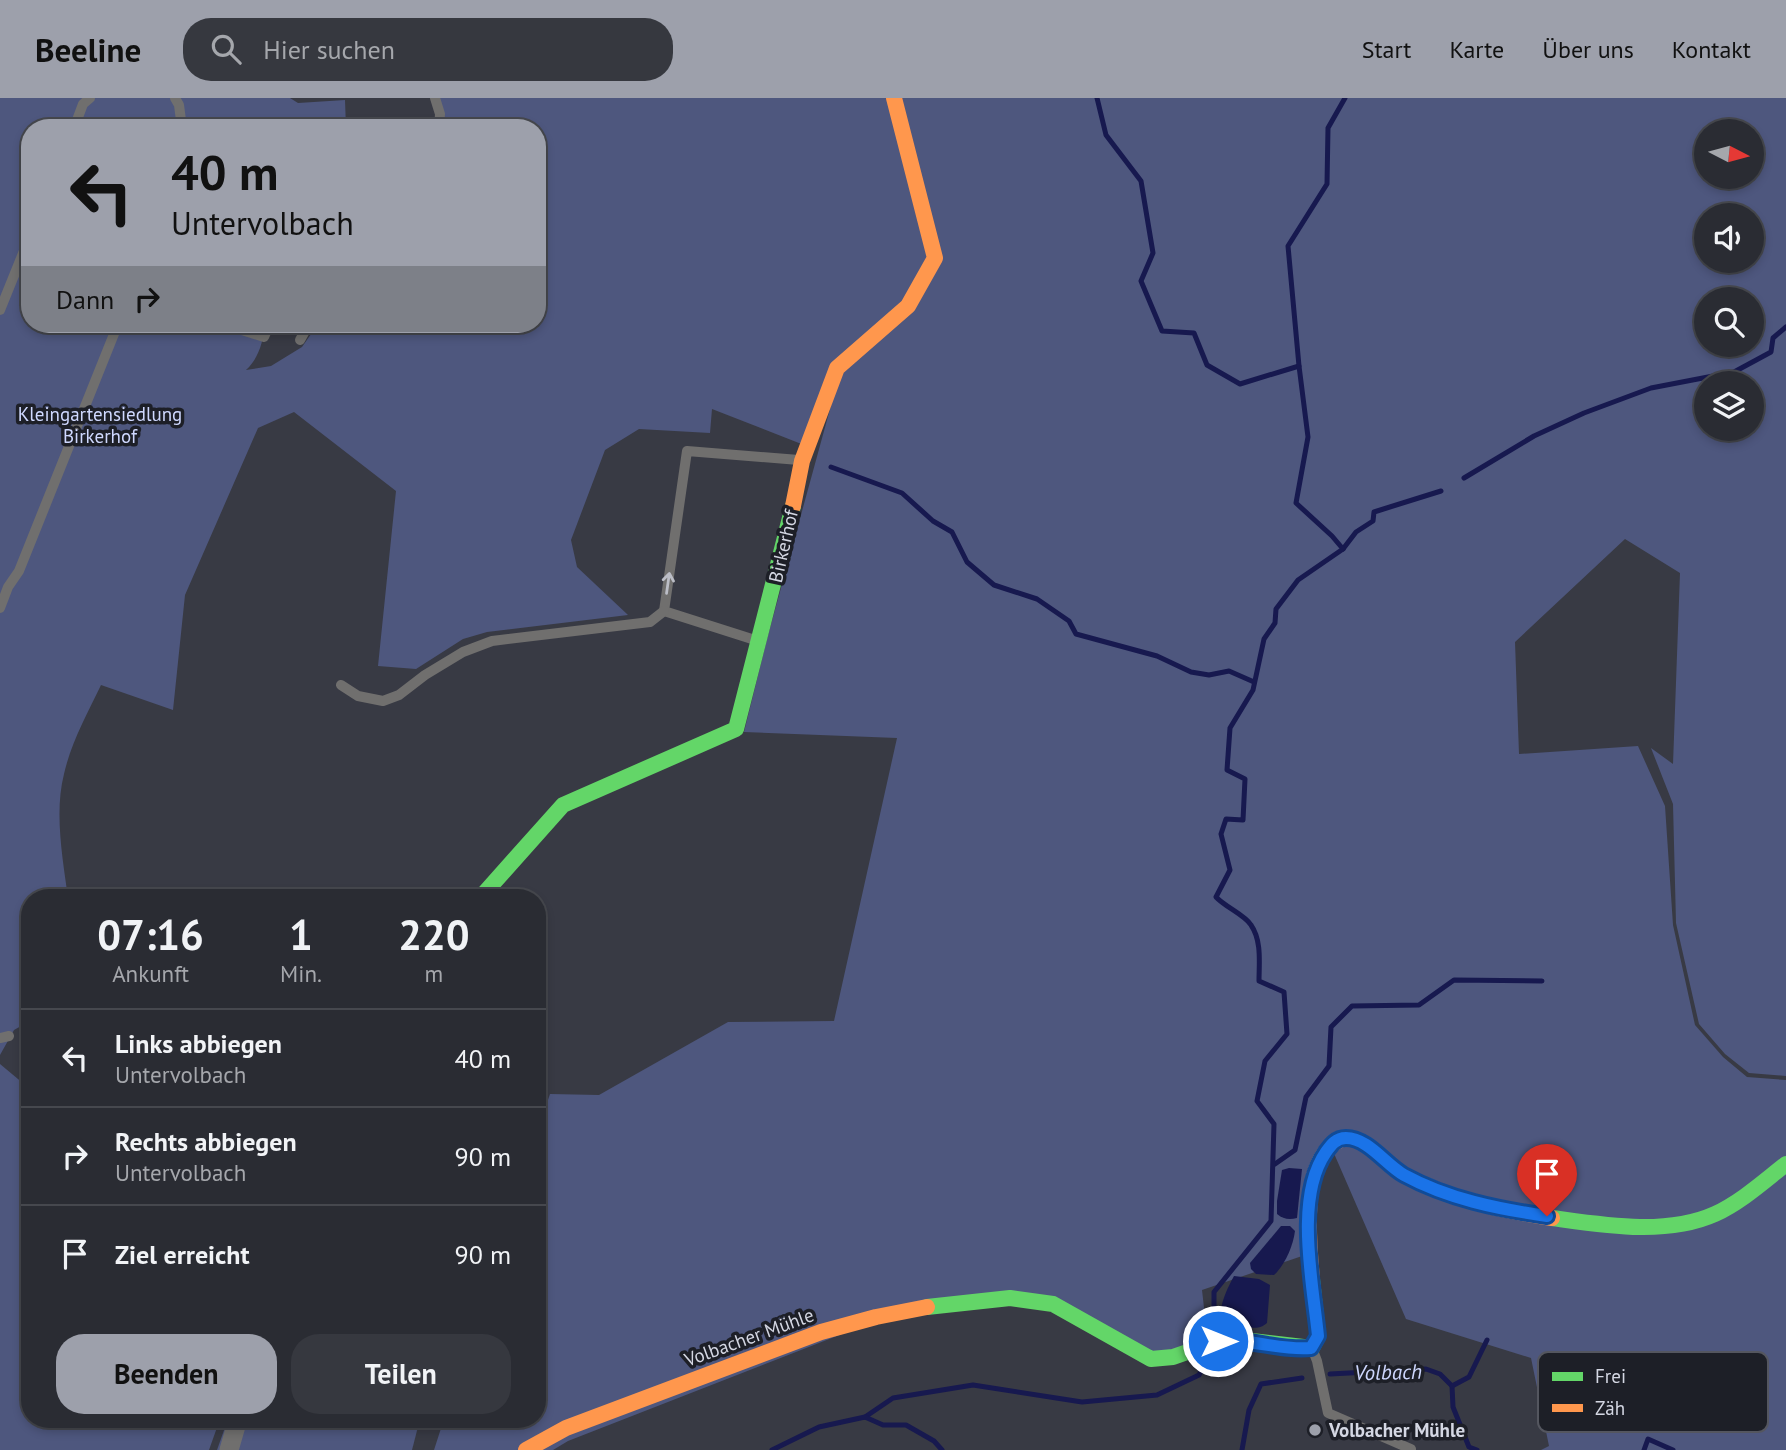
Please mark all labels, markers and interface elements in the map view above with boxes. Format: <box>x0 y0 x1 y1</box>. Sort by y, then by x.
search box <box>183 18 673 81</box>
text: Beeline <box>35 28 141 71</box>
icon: search <box>207 30 245 68</box>
text: Hier suchen <box>263 33 395 66</box>
text: Start <box>1362 34 1411 65</box>
text: Karte <box>1449 34 1504 65</box>
text: Über uns <box>1542 34 1634 65</box>
text: Kontakt <box>1672 34 1751 65</box>
north arrow <box>1694 119 1764 189</box>
map controls <box>1694 119 1764 441</box>
text: 40 m <box>171 140 278 204</box>
icon: left <box>56 147 147 238</box>
text: Untervolbach <box>171 202 354 244</box>
button: sound <box>1694 203 1764 273</box>
icon: right <box>128 280 166 318</box>
text: Dann <box>56 283 114 316</box>
button: search <box>1694 287 1764 357</box>
button: layers <box>1694 371 1764 441</box>
park label: Kleingartensiedlung Birkerhof <box>18 402 182 448</box>
street label: Birkerhof <box>763 506 803 585</box>
one-way arrow <box>662 572 675 595</box>
text: 07:16 <box>97 907 204 962</box>
text: 1 <box>289 907 313 962</box>
text: 220 <box>398 907 470 962</box>
text: Ankunft <box>112 959 189 988</box>
text: Min. <box>280 959 322 988</box>
text: m <box>425 959 443 988</box>
text: Links abbiegen <box>115 1027 282 1060</box>
icon: left <box>56 1039 94 1077</box>
text: 40 m <box>455 1042 511 1075</box>
text: Untervolbach <box>115 1060 246 1089</box>
text: Rechts abbiegen <box>115 1125 297 1158</box>
icon: right <box>56 1137 94 1175</box>
text: 90 m <box>455 1140 511 1173</box>
pin <box>1517 1144 1577 1216</box>
icon: arrive <box>1528 1155 1566 1193</box>
text: Untervolbach <box>115 1158 246 1187</box>
icon: arrive <box>56 1235 94 1273</box>
text: Ziel erreicht <box>115 1238 250 1271</box>
text: 90 m <box>455 1238 511 1271</box>
street label: Volbacher Mühle <box>680 1302 817 1372</box>
position arrow <box>1181 1304 1255 1378</box>
button: Beenden <box>56 1334 277 1414</box>
button: Teilen <box>291 1334 511 1414</box>
legend <box>1538 1352 1768 1432</box>
water label: Volbach <box>1354 1358 1422 1386</box>
text: Frei <box>1595 1364 1626 1388</box>
text: Zäh <box>1595 1396 1625 1420</box>
place label: Volbacher Mühle <box>1328 1418 1465 1442</box>
marker: Volbacher Mühle <box>1307 1422 1323 1438</box>

